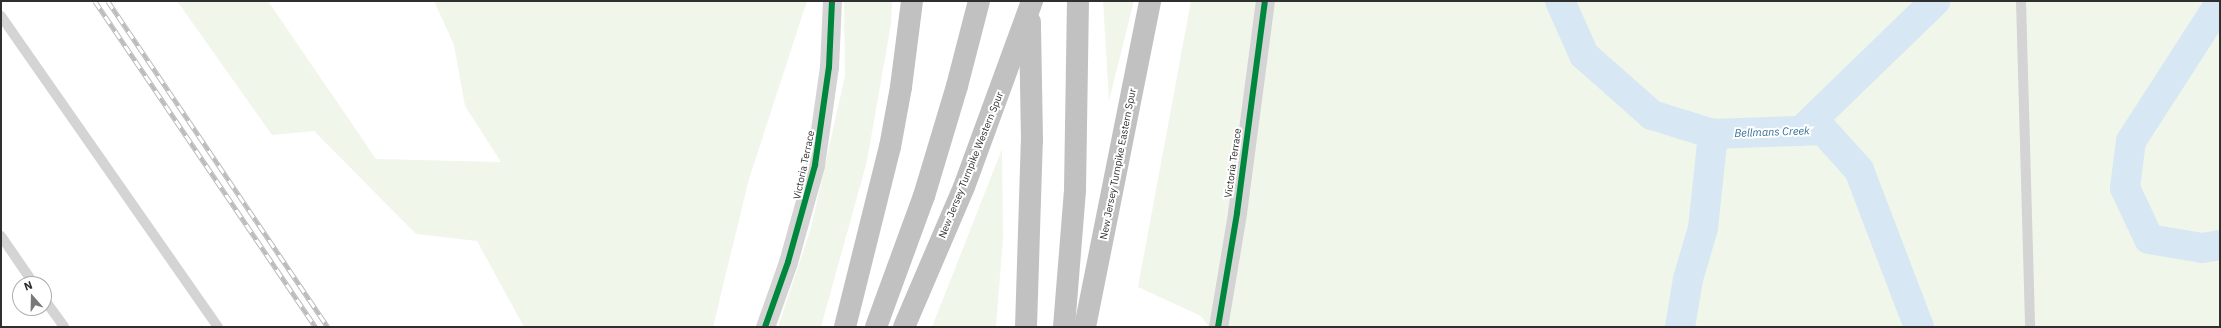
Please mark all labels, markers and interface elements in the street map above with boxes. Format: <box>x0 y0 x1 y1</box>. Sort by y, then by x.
street label: New Jersey Turnpike Eastern Spur <box>1097 87 1139 241</box>
street label: New Jersey Turnpike Western Spur <box>936 90 1006 240</box>
water label: Bellmans Creek <box>1734 124 1810 140</box>
street label: Victoria Terrace <box>1222 127 1244 199</box>
street label: Victoria Terrace <box>791 129 817 201</box>
north arrow <box>12 276 52 316</box>
text: N <box>22 278 34 294</box>

